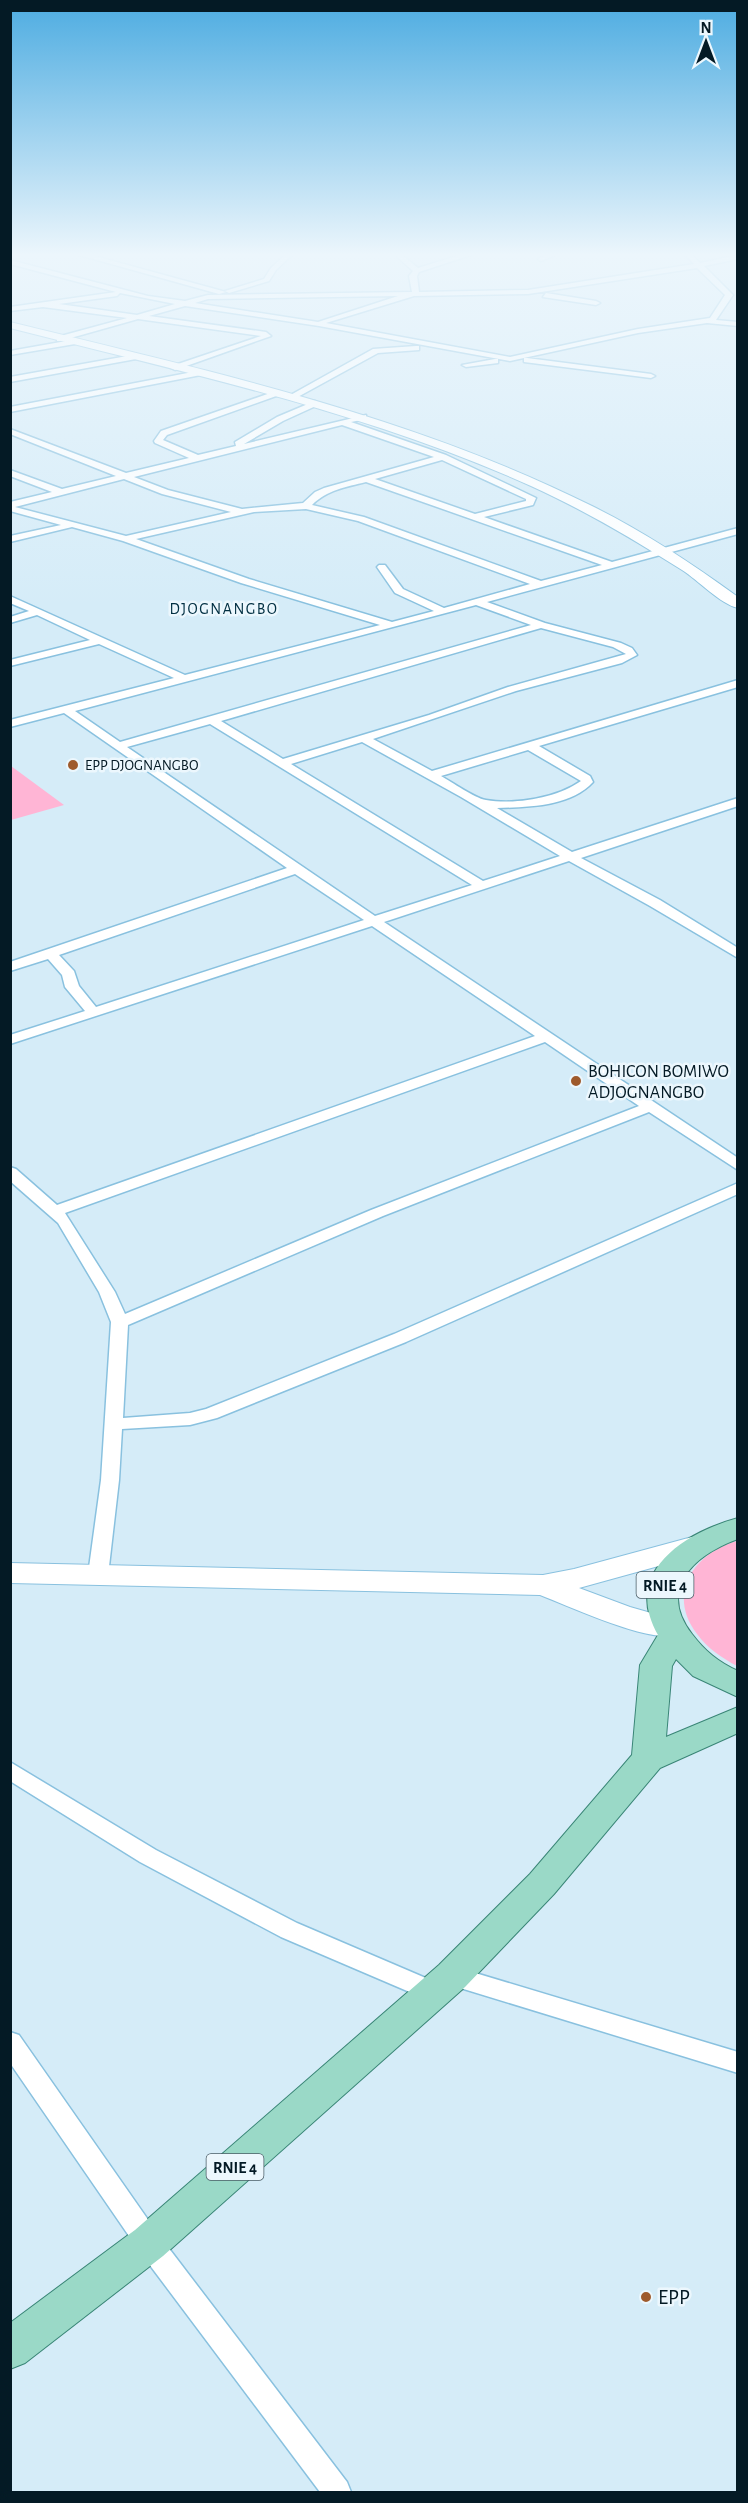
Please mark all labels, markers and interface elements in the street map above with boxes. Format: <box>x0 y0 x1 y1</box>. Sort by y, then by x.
north arrow <box>676 12 736 72</box>
text: N <box>700 20 712 36</box>
district label: DJOGNANGBO <box>170 601 278 617</box>
marker: EPP DJOGNANGBO <box>66 758 80 772</box>
place label: EPP DJOGNANGBO <box>85 758 198 773</box>
place label: BOHICON BOMIWO ADJOGNANGBO <box>588 1063 729 1102</box>
marker: BOHICON BOMIWO ADJOGNANGBO <box>569 1074 583 1088</box>
road number: RNIE 4 <box>636 1572 694 1598</box>
road number: RNIE 4 <box>206 2154 264 2180</box>
place label: EPP <box>658 2287 690 2308</box>
marker: EPP <box>639 2290 653 2304</box>

